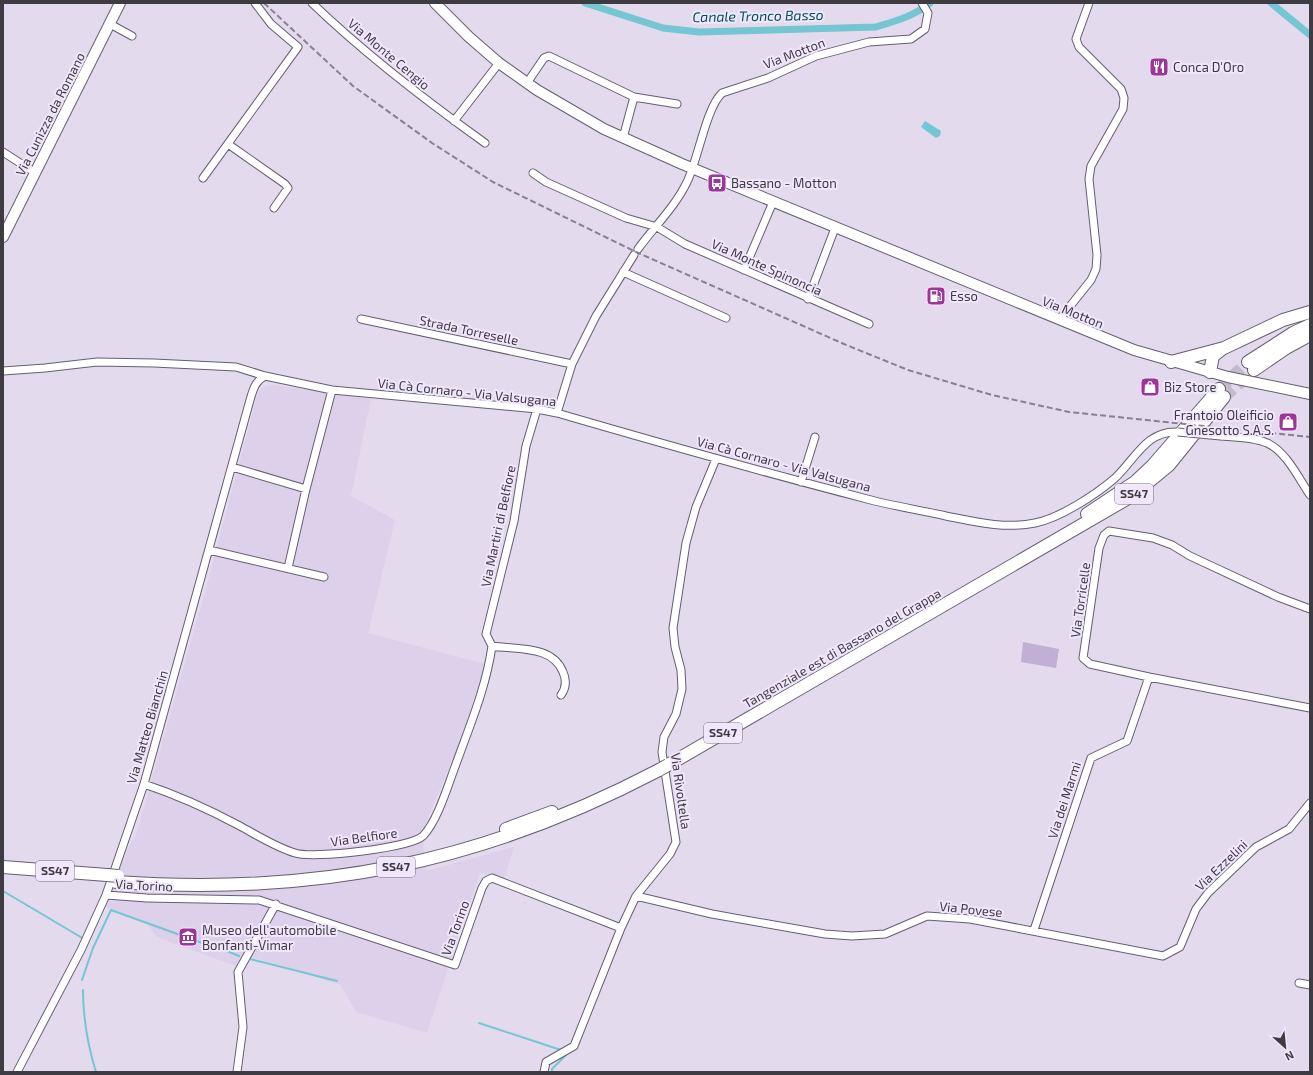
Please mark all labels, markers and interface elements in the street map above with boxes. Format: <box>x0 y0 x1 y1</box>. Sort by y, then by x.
water label: Canale Tronco Basso <box>692 6 824 25</box>
street label: Via Monte Cengio <box>345 15 433 93</box>
street label: Via Motton <box>761 34 827 72</box>
street label: Via Cunizza da Romano <box>12 50 88 178</box>
restaurant icon: Conca D'Oro <box>1148 56 1170 78</box>
place label: Conca D'Oro <box>1173 59 1244 75</box>
bus stop icon: Bassano - Motton <box>706 172 728 194</box>
place label: Bassano - Motton <box>731 175 837 191</box>
street label: Via Monte Spinoncia <box>709 235 825 299</box>
fuel station icon: Esso <box>925 285 947 307</box>
place label: Esso <box>950 288 978 304</box>
street label: Via Motton <box>1040 292 1106 332</box>
street label: Strada Torreselle <box>418 312 520 348</box>
street label: Via Cà Cornaro - Via Valsugana <box>377 375 557 409</box>
shop icon: Biz Store <box>1139 376 1161 398</box>
place label: Biz Store <box>1164 379 1216 395</box>
place label: Frantoio Oleificio Gnesotto S.A.S. <box>1174 407 1274 438</box>
shop icon: Frantoio Oleificio Gnesotto S.A.S. <box>1277 411 1299 433</box>
street label: Via Cà Cornaro - Via Valsugana <box>695 433 873 495</box>
street label: Via Martiri di Belfiore <box>477 464 519 588</box>
road number: SS47 <box>1115 484 1153 504</box>
street label: Via Torricelle <box>1067 561 1093 639</box>
street label: Tangenziale est di Bassano del Grappa <box>740 585 944 711</box>
street label: Via Matteo Bianchin <box>123 668 171 786</box>
road number: SS47 <box>704 723 742 743</box>
street label: Via Rivoltella <box>668 752 694 830</box>
street label: Via dei Marmi <box>1044 759 1084 841</box>
street label: Via Belfiore <box>330 824 398 850</box>
street label: Via Ezzelini <box>1192 836 1250 894</box>
road number: SS47 <box>377 857 415 877</box>
road number: SS47 <box>36 861 74 881</box>
street label: Via Torino <box>115 876 173 894</box>
street label: Via Torino <box>438 898 472 958</box>
street label: Via Povese <box>939 898 1003 920</box>
place label: Museo dell'automobile Bonfanti-Vimar <box>202 922 336 953</box>
museum icon: Museo dell'automobile Bonfanti-Vimar <box>177 926 199 948</box>
north arrow <box>1265 1027 1305 1067</box>
text: N <box>1283 1049 1296 1064</box>

